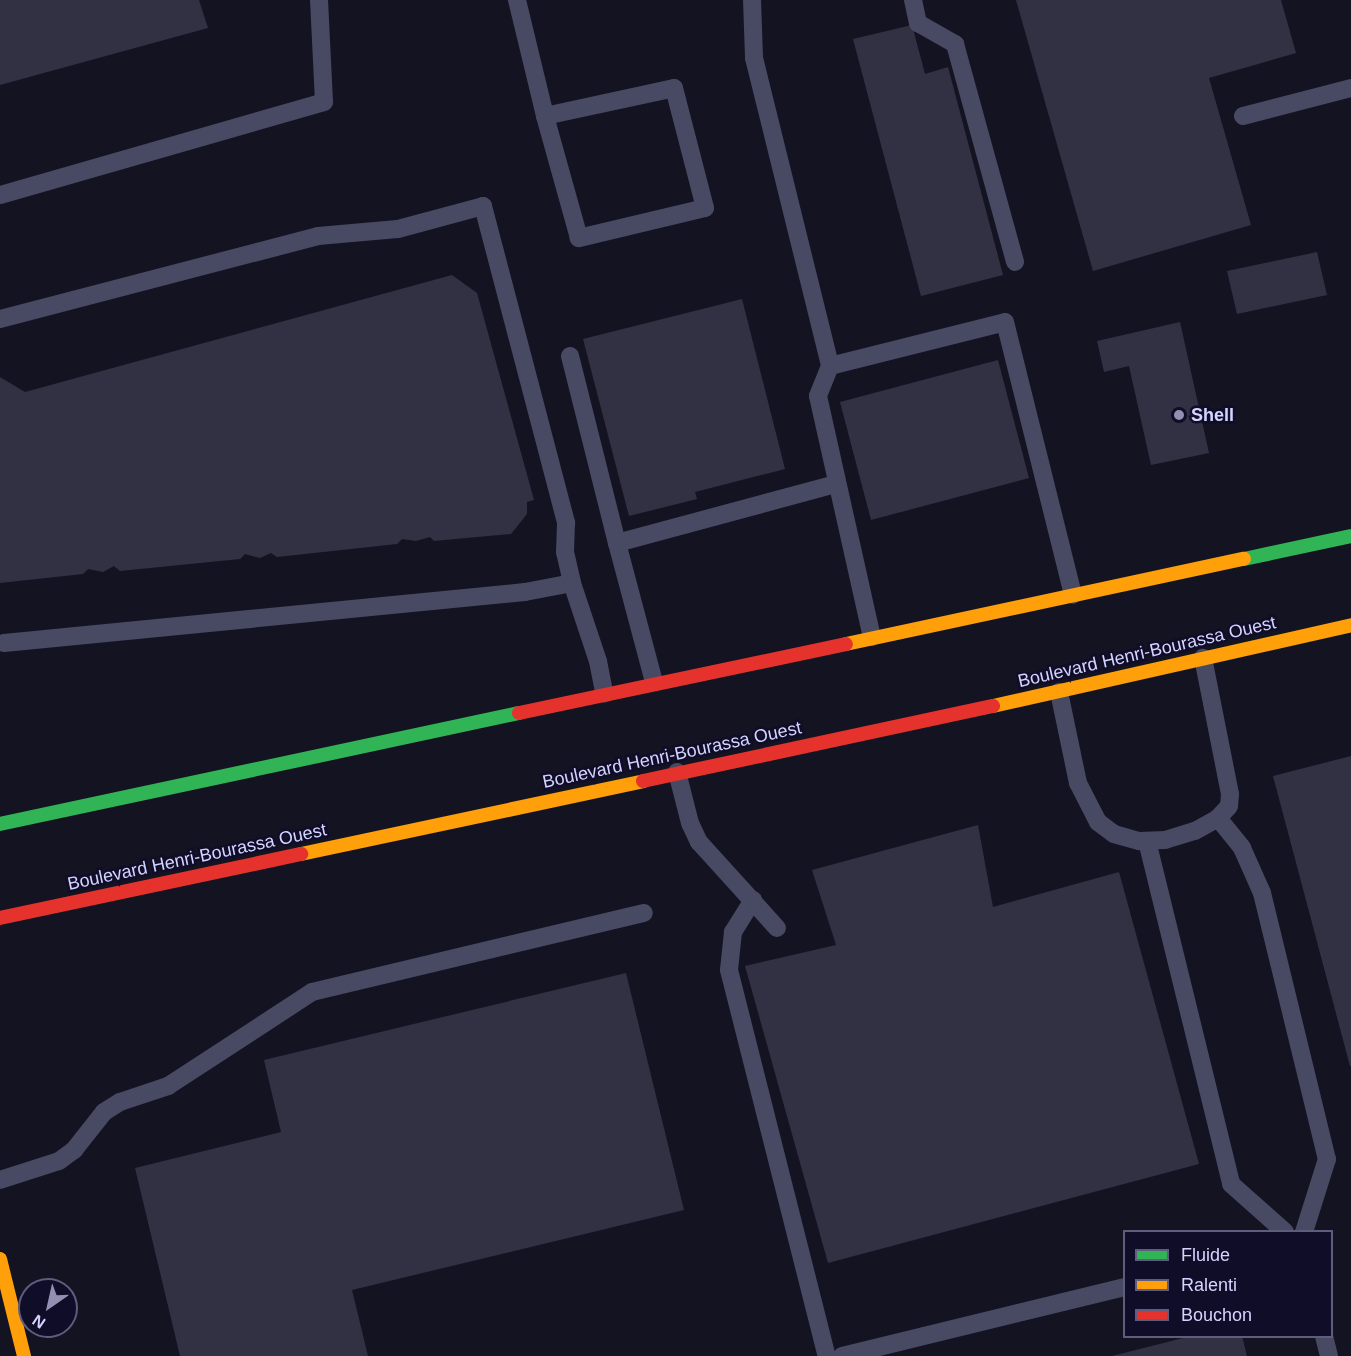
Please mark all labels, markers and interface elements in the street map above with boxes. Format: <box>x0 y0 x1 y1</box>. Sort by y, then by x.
place label: Shell <box>1191 404 1234 426</box>
marker: Shell <box>1172 408 1186 422</box>
street label: Boulevard Henri-Bourassa Ouest <box>1016 612 1278 692</box>
street label: Boulevard Henri-Bourassa Ouest <box>541 717 803 793</box>
street label: Boulevard Henri-Bourassa Ouest <box>66 819 328 895</box>
legend <box>1123 1230 1333 1338</box>
text: Fluide <box>1181 1245 1230 1265</box>
text: Ralenti <box>1181 1275 1237 1295</box>
north arrow <box>18 1278 78 1338</box>
text: Bouchon <box>1181 1305 1252 1325</box>
text: N <box>29 1311 48 1332</box>

